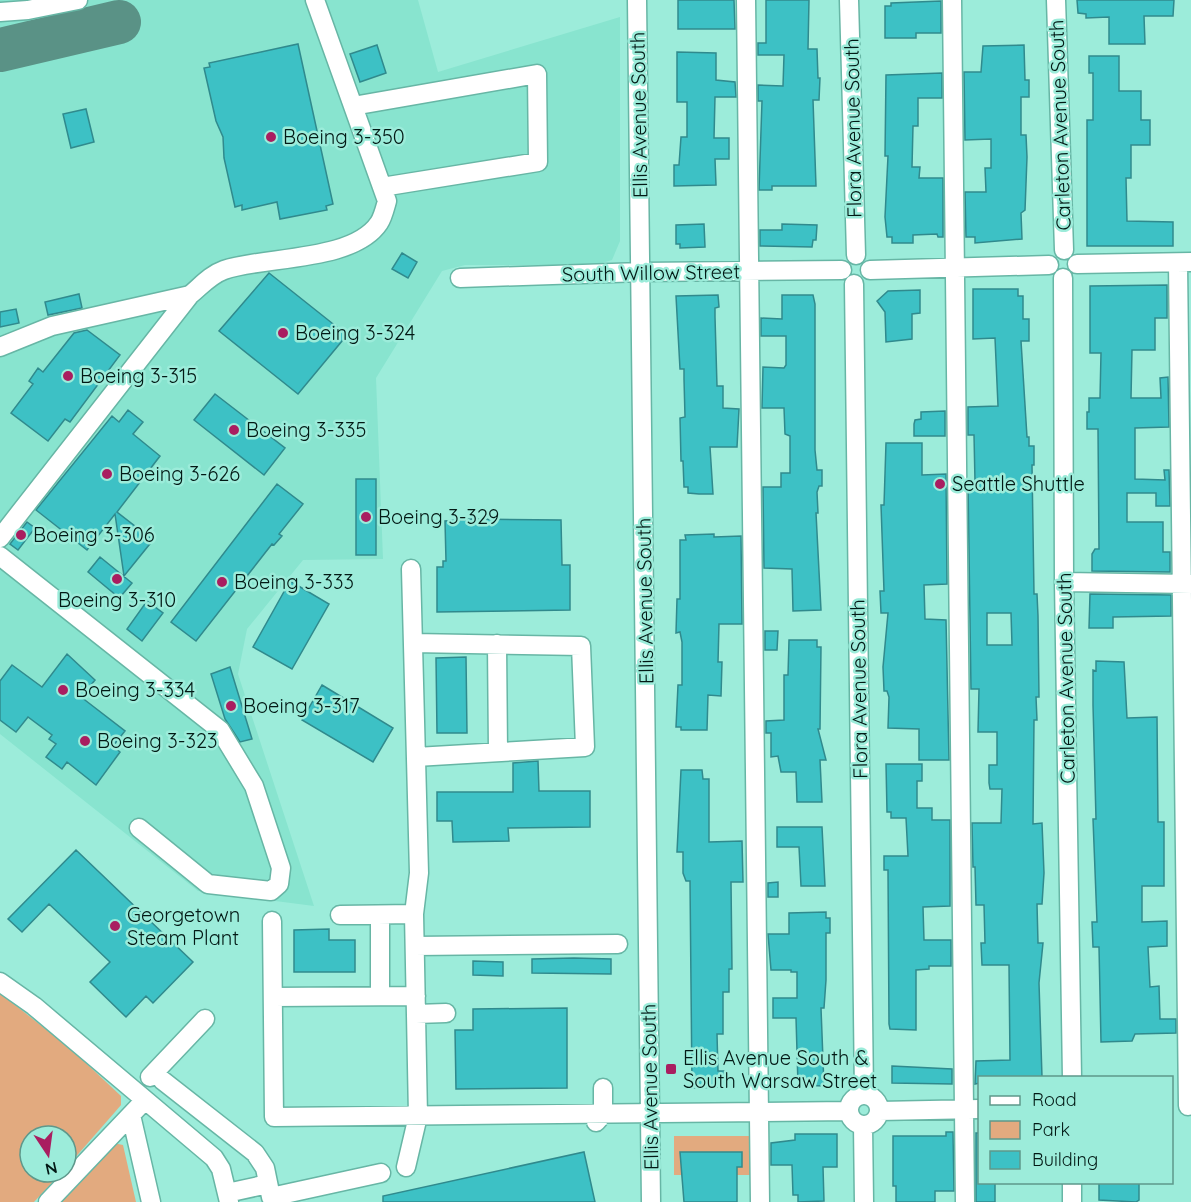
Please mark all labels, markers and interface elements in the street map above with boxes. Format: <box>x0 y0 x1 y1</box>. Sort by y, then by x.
street label: Carleton Avenue South <box>1043 19 1076 231</box>
street label: Ellis Avenue South <box>625 32 652 198</box>
street label: Flora Avenue South <box>838 38 867 218</box>
place label: Boeing 3-350 <box>283 124 405 149</box>
marker: Boeing 3-350 <box>264 130 278 144</box>
street label: South Willow Street <box>562 258 740 287</box>
place label: Boeing 3-324 <box>295 320 415 345</box>
marker: Boeing 3-324 <box>276 326 290 340</box>
place label: Boeing 3-315 <box>80 363 197 388</box>
marker: Boeing 3-315 <box>61 369 75 383</box>
place label: Boeing 3-335 <box>246 417 366 442</box>
marker: Boeing 3-335 <box>227 423 241 437</box>
place label: Boeing 3-626 <box>119 461 240 486</box>
marker: Boeing 3-626 <box>100 467 114 481</box>
place label: Seattle Shuttle <box>952 471 1085 496</box>
marker: Seattle Shuttle <box>933 477 947 491</box>
place label: Boeing 3-329 <box>378 504 499 529</box>
marker: Boeing 3-329 <box>359 510 373 524</box>
street label: Ellis Avenue South <box>631 518 658 684</box>
place label: Boeing 3-306 <box>33 522 155 547</box>
marker: Boeing 3-306 <box>14 528 28 542</box>
place label: Boeing 3-333 <box>234 569 354 594</box>
marker: Boeing 3-310 <box>110 572 124 586</box>
street label: Carleton Avenue South <box>1051 572 1080 784</box>
marker: Boeing 3-333 <box>215 575 229 589</box>
place label: Boeing 3-310 <box>58 587 176 612</box>
street label: Flora Avenue South <box>844 599 873 779</box>
place label: Boeing 3-334 <box>75 677 195 702</box>
marker: Boeing 3-334 <box>56 683 70 697</box>
place label: Boeing 3-317 <box>243 693 360 718</box>
marker: Boeing 3-317 <box>224 699 238 713</box>
place label: Boeing 3-323 <box>97 728 217 753</box>
marker: Boeing 3-323 <box>78 734 92 748</box>
place label: Georgetown Steam Plant <box>127 902 240 950</box>
marker: Georgetown Steam Plant <box>108 919 122 933</box>
street label: Ellis Avenue South <box>636 1004 663 1170</box>
place label: Ellis Avenue South & South Warsaw Street <box>683 1045 877 1093</box>
marker: Ellis Avenue South & South Warsaw Street <box>664 1062 678 1076</box>
legend <box>978 1076 1173 1184</box>
text: Road <box>1032 1088 1077 1111</box>
text: Park <box>1032 1118 1070 1141</box>
north arrow <box>18 1124 78 1184</box>
text: Building <box>1032 1148 1098 1171</box>
text: N <box>43 1158 59 1180</box>

